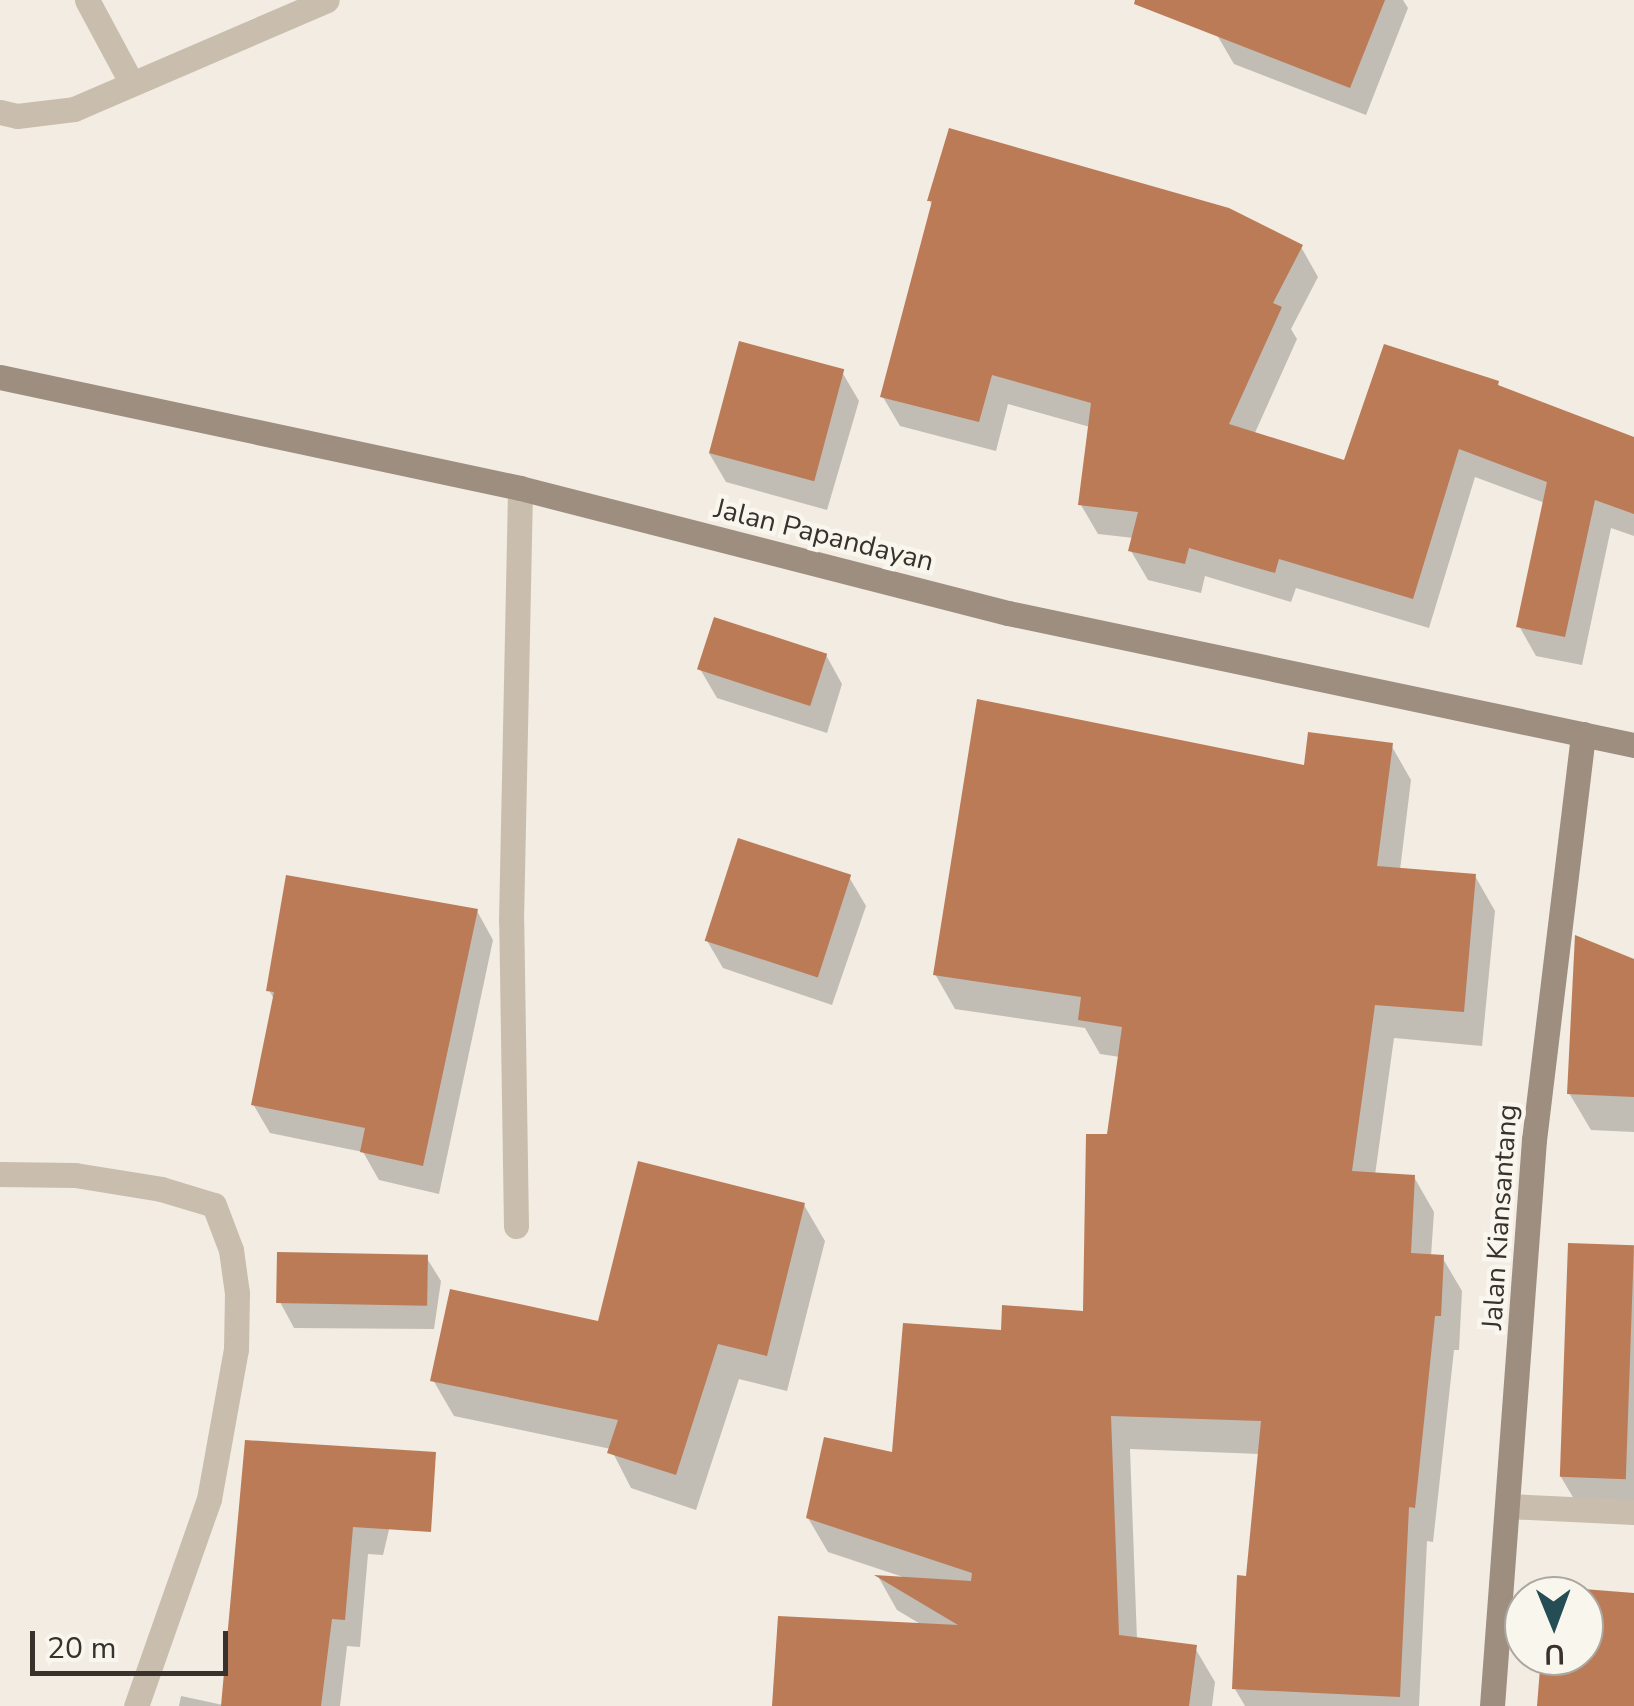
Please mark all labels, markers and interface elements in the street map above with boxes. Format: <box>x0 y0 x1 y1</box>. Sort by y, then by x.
street label: Jalan Papandayan <box>711 491 937 579</box>
street label: Jalan Kiansantang <box>1475 1103 1525 1331</box>
north arrow <box>1504 1576 1604 1676</box>
scale bar <box>35 1611 232 1673</box>
text: 20 m <box>47 1628 116 1669</box>
text: U <box>1544 1635 1565 1673</box>

